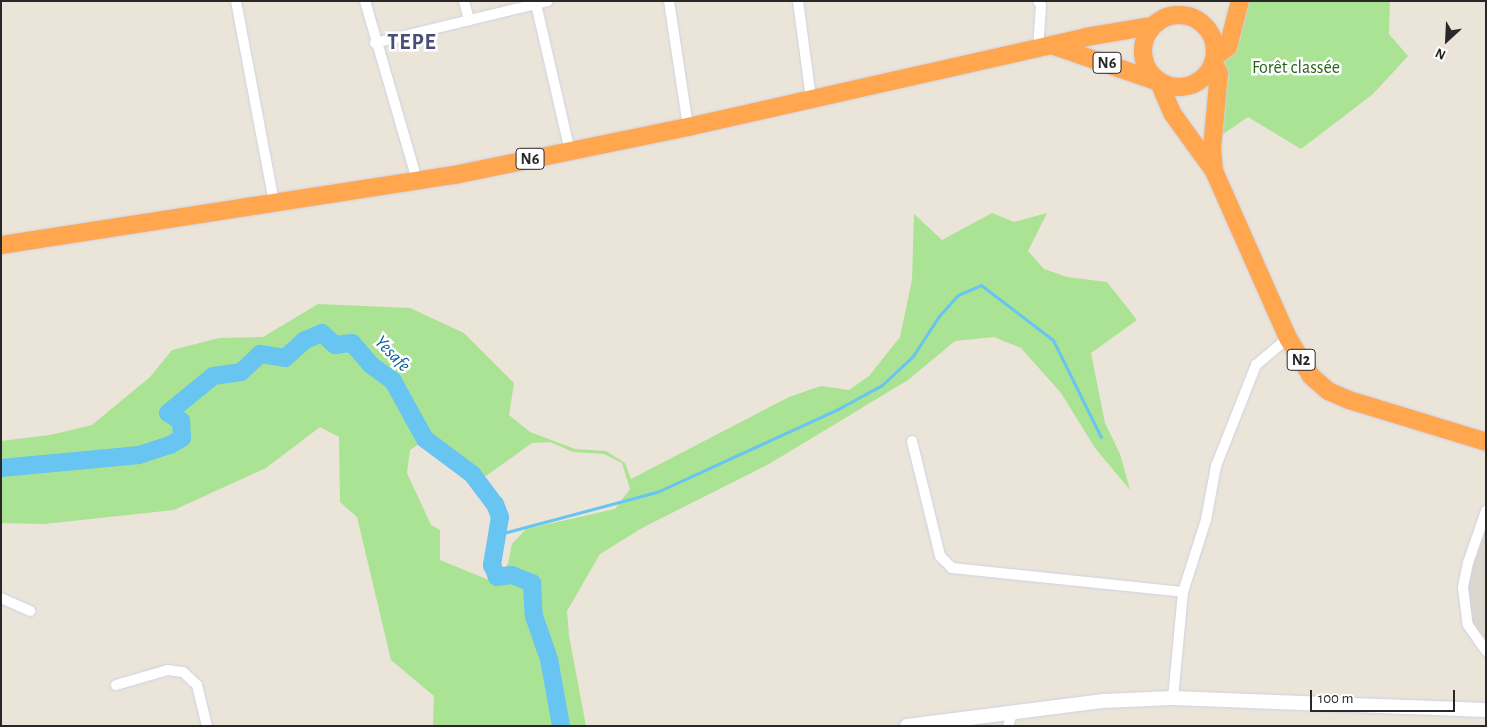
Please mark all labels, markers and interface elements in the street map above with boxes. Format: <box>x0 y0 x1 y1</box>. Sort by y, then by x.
north arrow <box>1422 15 1472 65</box>
district label: TEPE <box>387 30 437 56</box>
text: N <box>1433 45 1448 62</box>
road number: N6 <box>1092 49 1122 76</box>
park label: Forêt classée <box>1252 57 1340 79</box>
road number: N6 <box>515 146 545 172</box>
water label: Yesafe <box>369 331 415 377</box>
road number: N2 <box>1286 346 1316 374</box>
scale bar <box>1312 680 1457 712</box>
text: 100 m <box>1318 691 1353 706</box>

